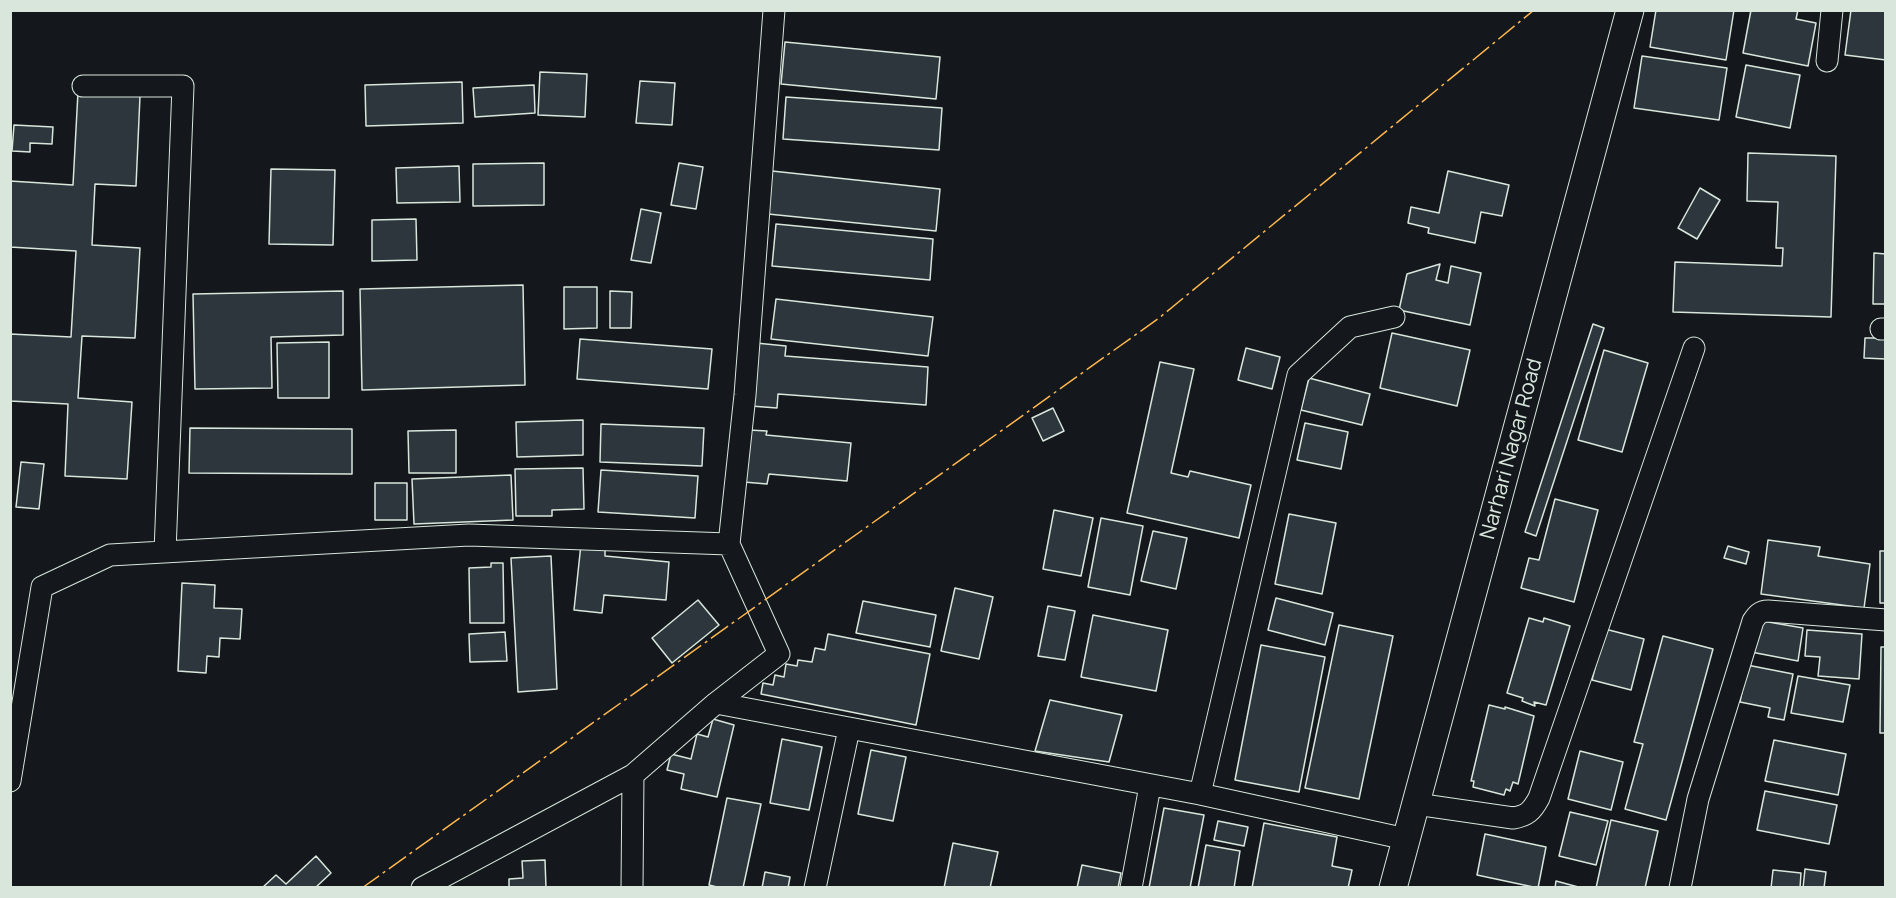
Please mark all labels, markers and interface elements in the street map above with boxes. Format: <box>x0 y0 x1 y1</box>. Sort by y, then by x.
street label: Narhari Nagar Road <box>1476 356 1548 542</box>

